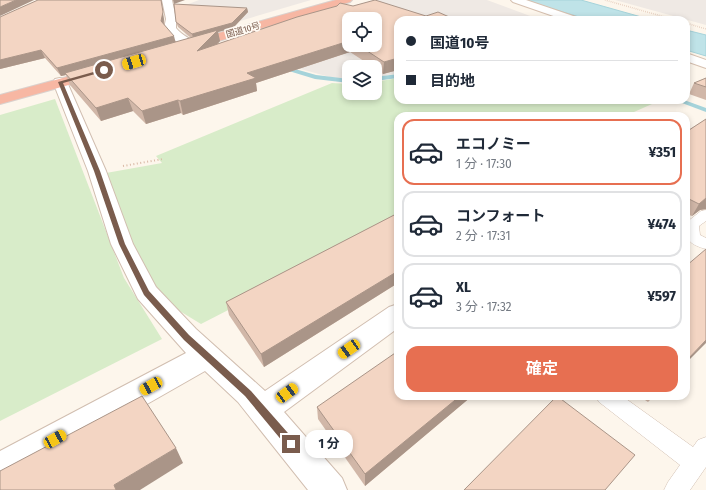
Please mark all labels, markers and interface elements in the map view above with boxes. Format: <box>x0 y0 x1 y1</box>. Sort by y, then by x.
map controls <box>342 12 382 100</box>
button: locate <box>342 12 382 52</box>
street label: 国道10号 <box>225 20 261 40</box>
text: 国道10号 <box>430 34 490 52</box>
car <box>121 53 147 71</box>
button: layers <box>342 60 382 100</box>
route start <box>95 61 113 79</box>
text: 目的地 <box>430 72 475 90</box>
icon: car <box>408 134 444 170</box>
text: エコノミー <box>456 135 531 153</box>
text: ¥351 <box>648 143 676 161</box>
text: 1 分 · 17:30 <box>456 156 512 171</box>
icon: car <box>408 206 444 242</box>
text: コンフォート <box>456 207 546 225</box>
text: ¥474 <box>648 215 676 233</box>
text: 2 分 · 17:31 <box>456 228 510 243</box>
icon: car <box>408 278 444 314</box>
text: XL <box>456 278 471 296</box>
text: ¥597 <box>647 287 676 305</box>
text: 3 分 · 17:32 <box>456 299 511 314</box>
car <box>336 337 362 361</box>
button: 確定 <box>406 346 678 392</box>
car <box>138 375 164 397</box>
car <box>274 381 300 405</box>
car <box>42 428 68 450</box>
callout: 1 分 <box>305 430 353 458</box>
route end <box>282 435 300 453</box>
text: 1 分 <box>318 436 340 451</box>

